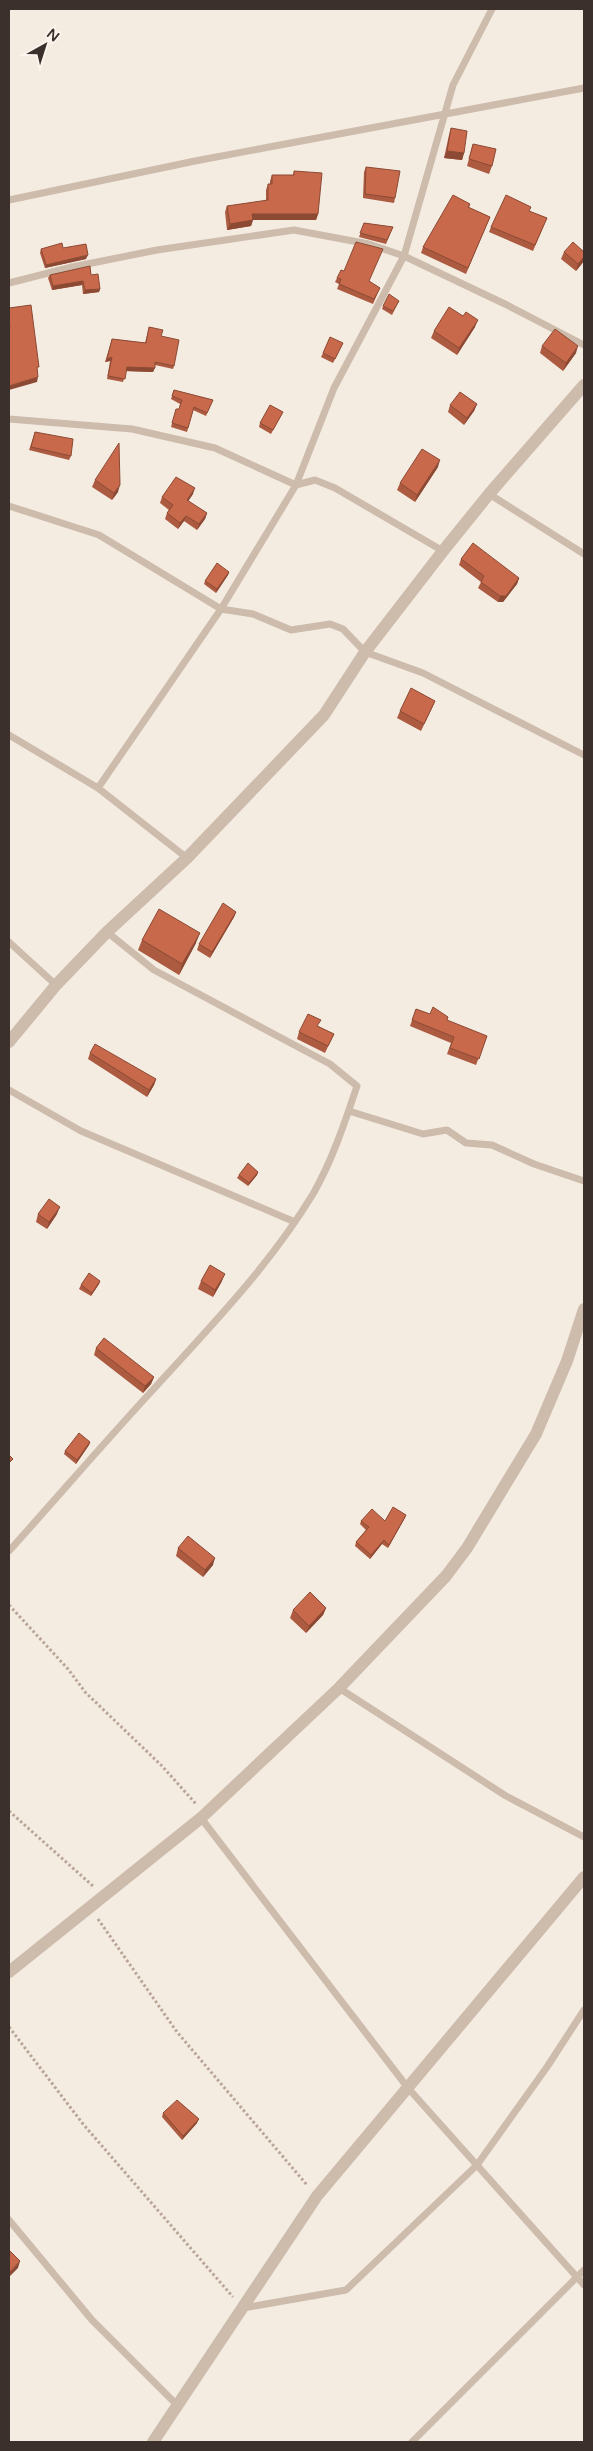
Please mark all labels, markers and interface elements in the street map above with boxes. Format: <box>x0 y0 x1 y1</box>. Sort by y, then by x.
north arrow <box>20 20 70 70</box>
text: N <box>43 25 63 45</box>

